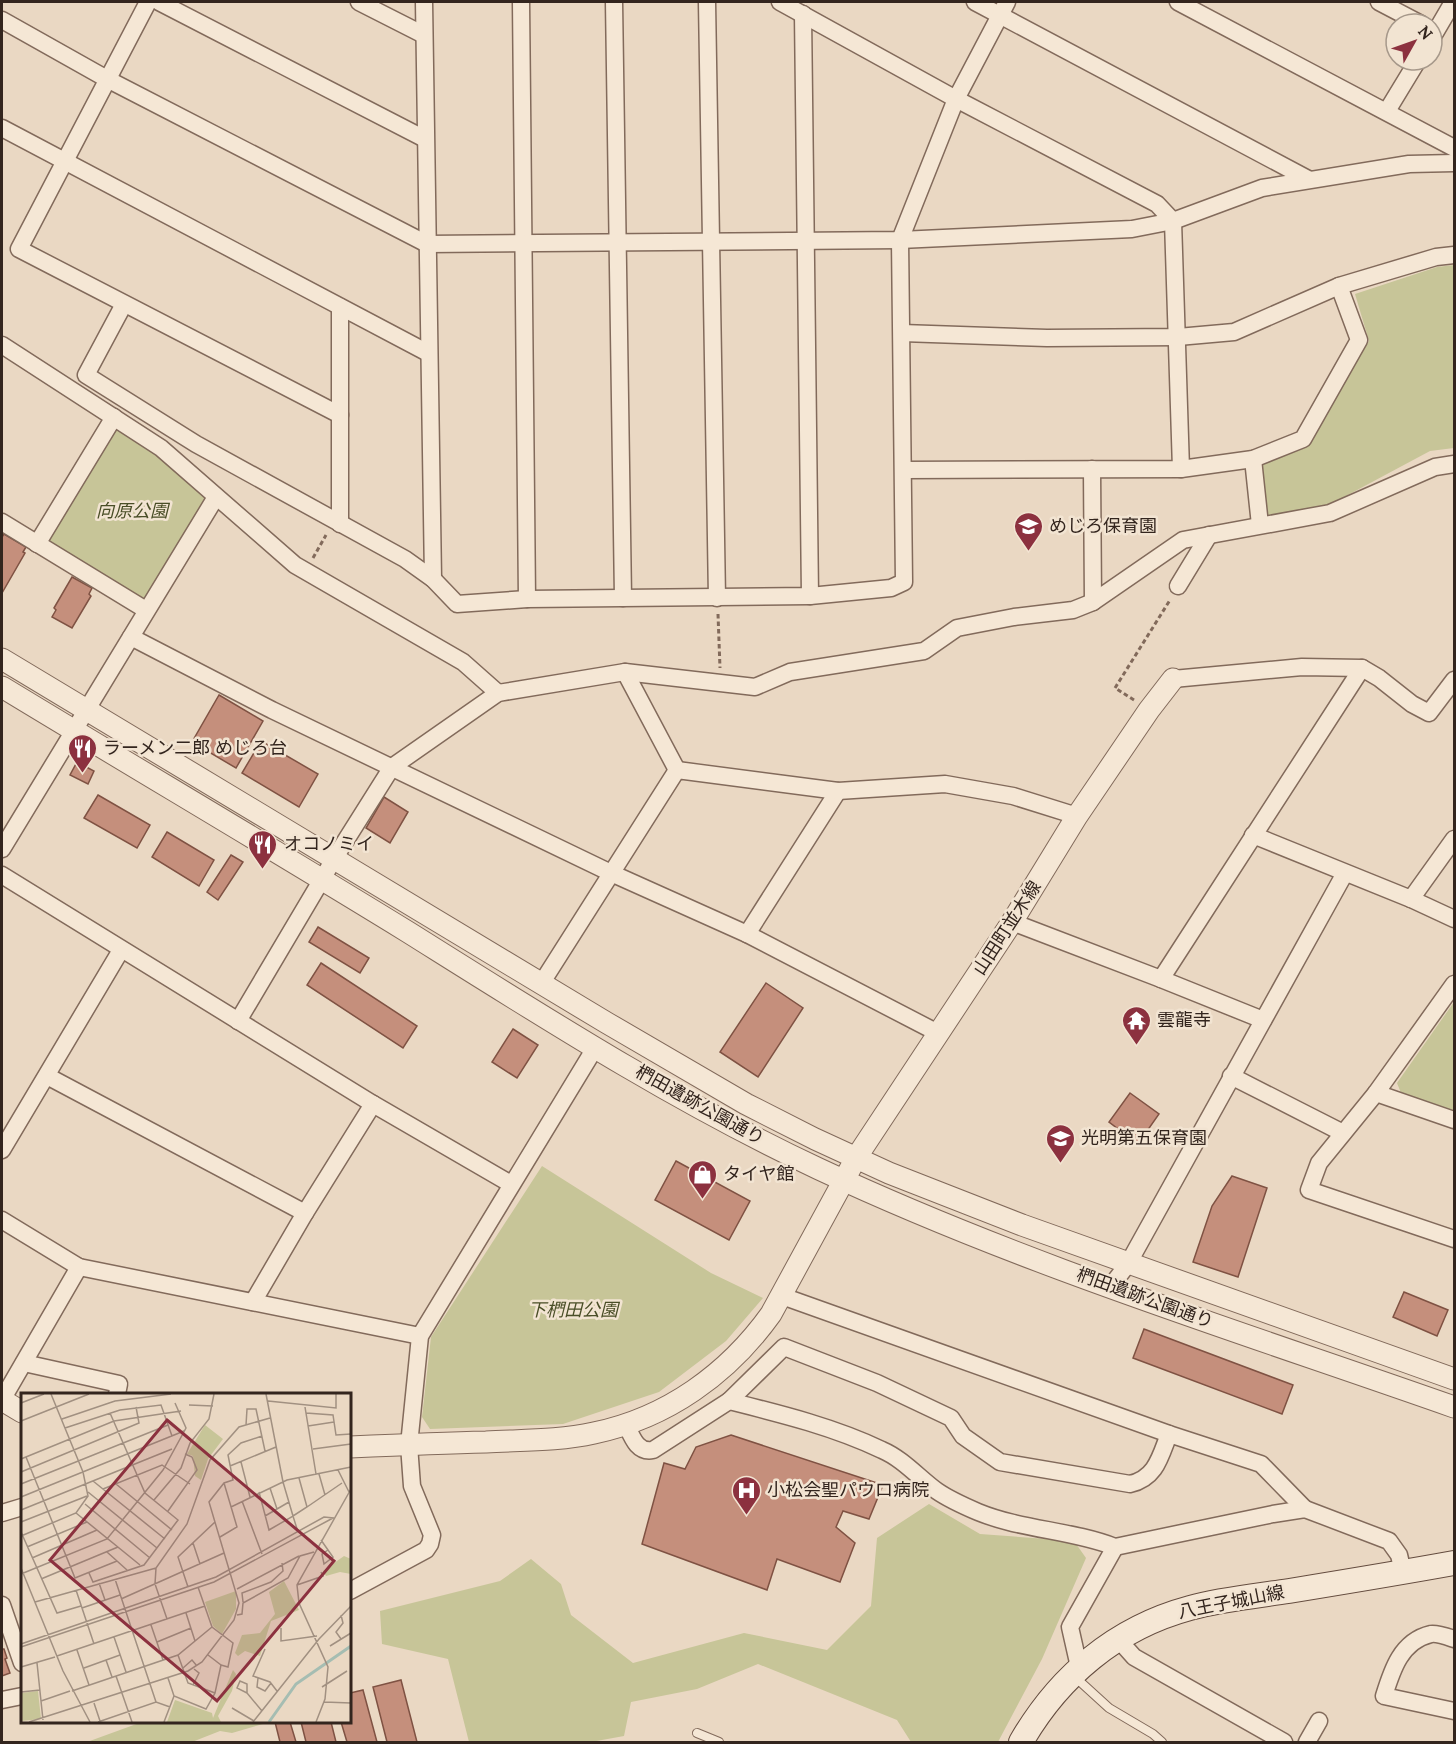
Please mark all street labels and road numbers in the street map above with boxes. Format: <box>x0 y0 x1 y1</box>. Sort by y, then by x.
street label: 山田町並木線 <box>968 876 1046 979</box>
street label: 椚田遺跡公園通り <box>632 1060 769 1150</box>
street label: 椚田遺跡公園通り <box>1074 1262 1217 1333</box>
street label: 八王子城山線 <box>1176 1580 1286 1623</box>

